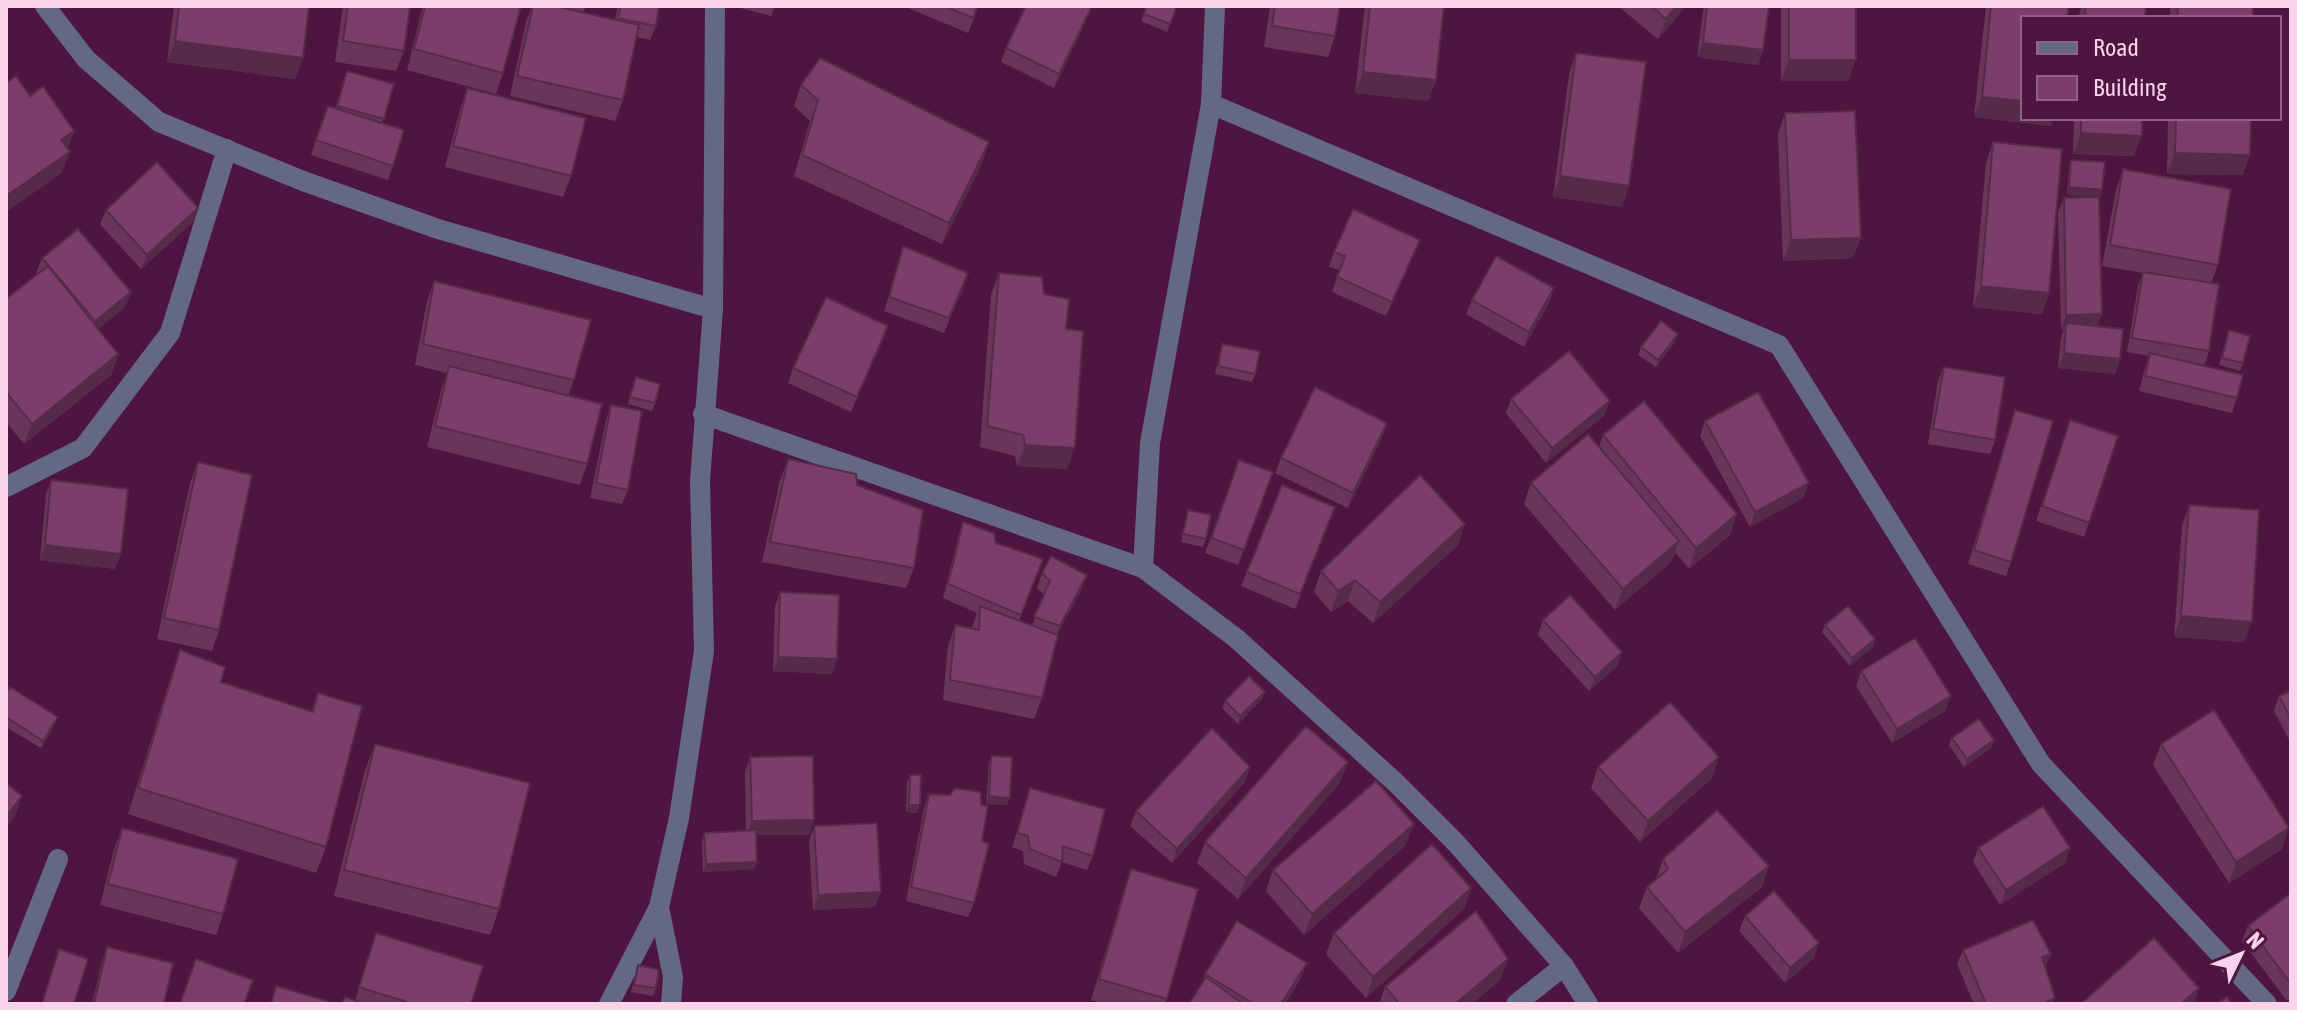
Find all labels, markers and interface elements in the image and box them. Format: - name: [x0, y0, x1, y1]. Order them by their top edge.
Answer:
- legend: [2021, 16, 2281, 120]
- text: Road: [2093, 34, 2139, 61]
- text: Building: [2093, 74, 2167, 101]
- north arrow: [2201, 914, 2281, 994]
- text: N: [2242, 927, 2270, 954]

